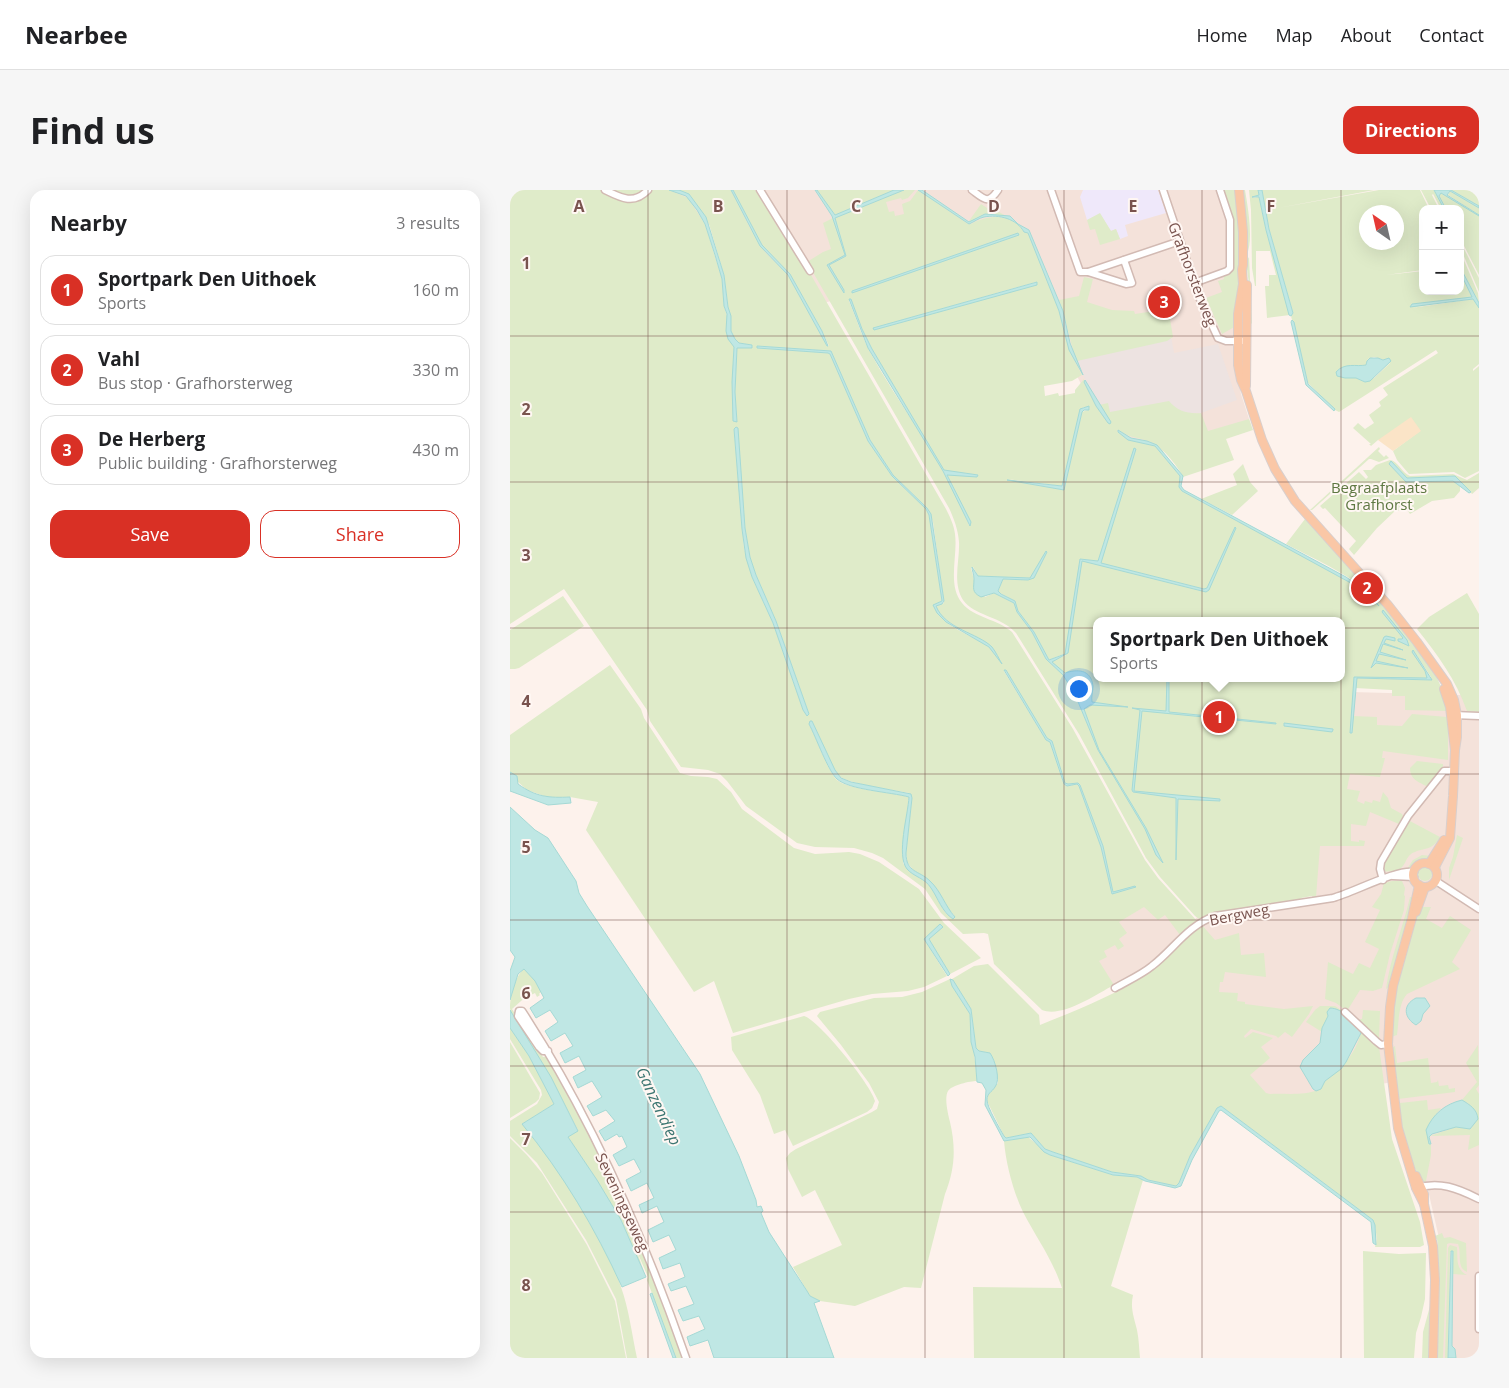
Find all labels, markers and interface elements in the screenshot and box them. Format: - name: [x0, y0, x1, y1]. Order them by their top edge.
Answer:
- text: Nearbee: [25, 18, 128, 51]
- text: Home: [1197, 23, 1247, 47]
- text: Map: [1275, 23, 1313, 47]
- text: About: [1341, 23, 1391, 47]
- text: Contact: [1419, 23, 1484, 47]
- button: Directions: [1343, 106, 1479, 154]
- text: Find us: [30, 107, 155, 154]
- text: A: [573, 195, 585, 217]
- text: B: [713, 195, 723, 217]
- text: C: [851, 195, 861, 217]
- text: D: [988, 195, 1000, 217]
- text: E: [1129, 195, 1138, 217]
- text: F: [1267, 195, 1275, 217]
- north arrow: [1359, 205, 1404, 250]
- map controls: [1419, 205, 1464, 295]
- button: +: [1419, 205, 1464, 250]
- text: Nearby: [50, 209, 127, 237]
- text: 3 results: [396, 212, 460, 234]
- street label: Grafhorsterweg: [1164, 219, 1222, 329]
- button: −: [1419, 250, 1464, 295]
- text: 1: [521, 252, 531, 274]
- text: Sportpark Den Uithoek: [98, 266, 316, 292]
- text: 1: [62, 279, 72, 301]
- text: 160 m: [413, 279, 459, 301]
- pin: 3: [1148, 283, 1180, 321]
- text: Sports: [98, 292, 146, 314]
- text: Vahl: [98, 346, 140, 372]
- text: 2: [62, 359, 72, 381]
- text: 330 m: [413, 359, 459, 381]
- text: Bus stop · Grafhorsterweg: [98, 372, 293, 394]
- text: 2: [521, 398, 531, 420]
- text: De Herberg: [98, 426, 205, 452]
- text: 3: [62, 439, 72, 461]
- text: 430 m: [413, 439, 459, 461]
- text: Public building · Grafhorsterweg: [98, 452, 337, 474]
- park label: Begraafplaats Grafhorst: [1331, 477, 1427, 514]
- button: Save: [50, 510, 250, 558]
- button: Share: [260, 510, 460, 558]
- text: 3: [521, 544, 531, 566]
- pin: 2: [1351, 569, 1383, 607]
- popup: [1093, 617, 1345, 682]
- text: Sportpark Den Uithoek: [1110, 626, 1328, 652]
- text: Sports: [1110, 652, 1158, 674]
- your location: [1066, 676, 1092, 702]
- text: 4: [521, 690, 531, 712]
- pin: 1: [1203, 698, 1235, 736]
- text: 5: [521, 836, 531, 858]
- street label: Bergweg: [1207, 898, 1271, 930]
- text: 6: [521, 982, 531, 1004]
- water label: Ganzendiep: [631, 1063, 687, 1149]
- text: 7: [521, 1128, 531, 1150]
- street label: Seveningseweg: [591, 1149, 655, 1255]
- text: 8: [521, 1274, 531, 1296]

